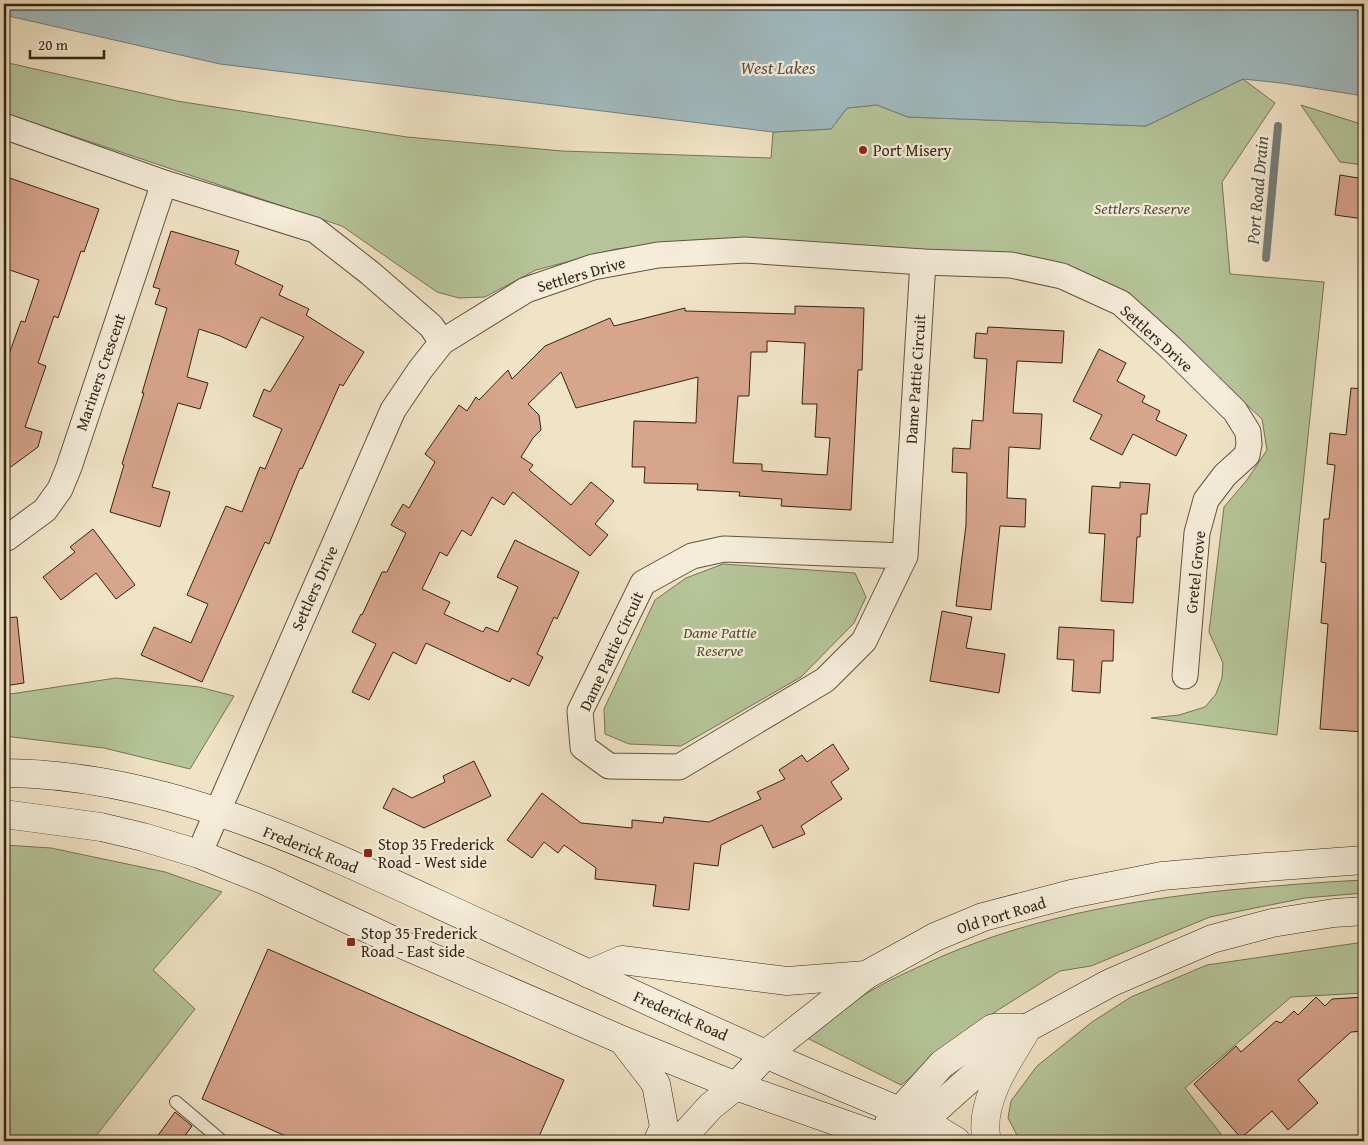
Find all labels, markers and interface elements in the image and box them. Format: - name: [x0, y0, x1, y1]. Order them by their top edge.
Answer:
- scale bar: [30, 28, 104, 60]
- text: 20 m: [38, 34, 69, 55]
- water label: West Lakes: [741, 54, 816, 81]
- water label: Port Road Drain: [1239, 135, 1275, 246]
- place label: Port Misery: [873, 138, 952, 162]
- marker: Port Misery: [857, 144, 869, 156]
- park label: Settlers Reserve: [1094, 196, 1191, 220]
- street label: Settlers Drive: [534, 250, 628, 298]
- street label: Settlers Drive: [1115, 299, 1199, 377]
- street label: Mariners Crescent: [69, 310, 131, 434]
- street label: Dame Pattie Circuit: [899, 313, 932, 445]
- street label: Gretel Grove: [1179, 529, 1211, 615]
- street label: Settlers Drive: [285, 542, 343, 634]
- street label: Dame Pattie Circuit: [573, 587, 649, 715]
- park label: Dame Pattie Reserve: [682, 620, 757, 662]
- street label: Frederick Road: [260, 819, 363, 879]
- place label: Stop 35 Frederick Road - West side: [378, 832, 495, 874]
- marker: Stop 35 Frederick Road - West side: [362, 847, 374, 859]
- street label: Old Port Road: [953, 890, 1049, 940]
- place label: Stop 35 Frederick Road - East side: [361, 921, 478, 963]
- marker: Stop 35 Frederick Road - East side: [345, 936, 357, 948]
- street label: Frederick Road: [630, 984, 732, 1047]

